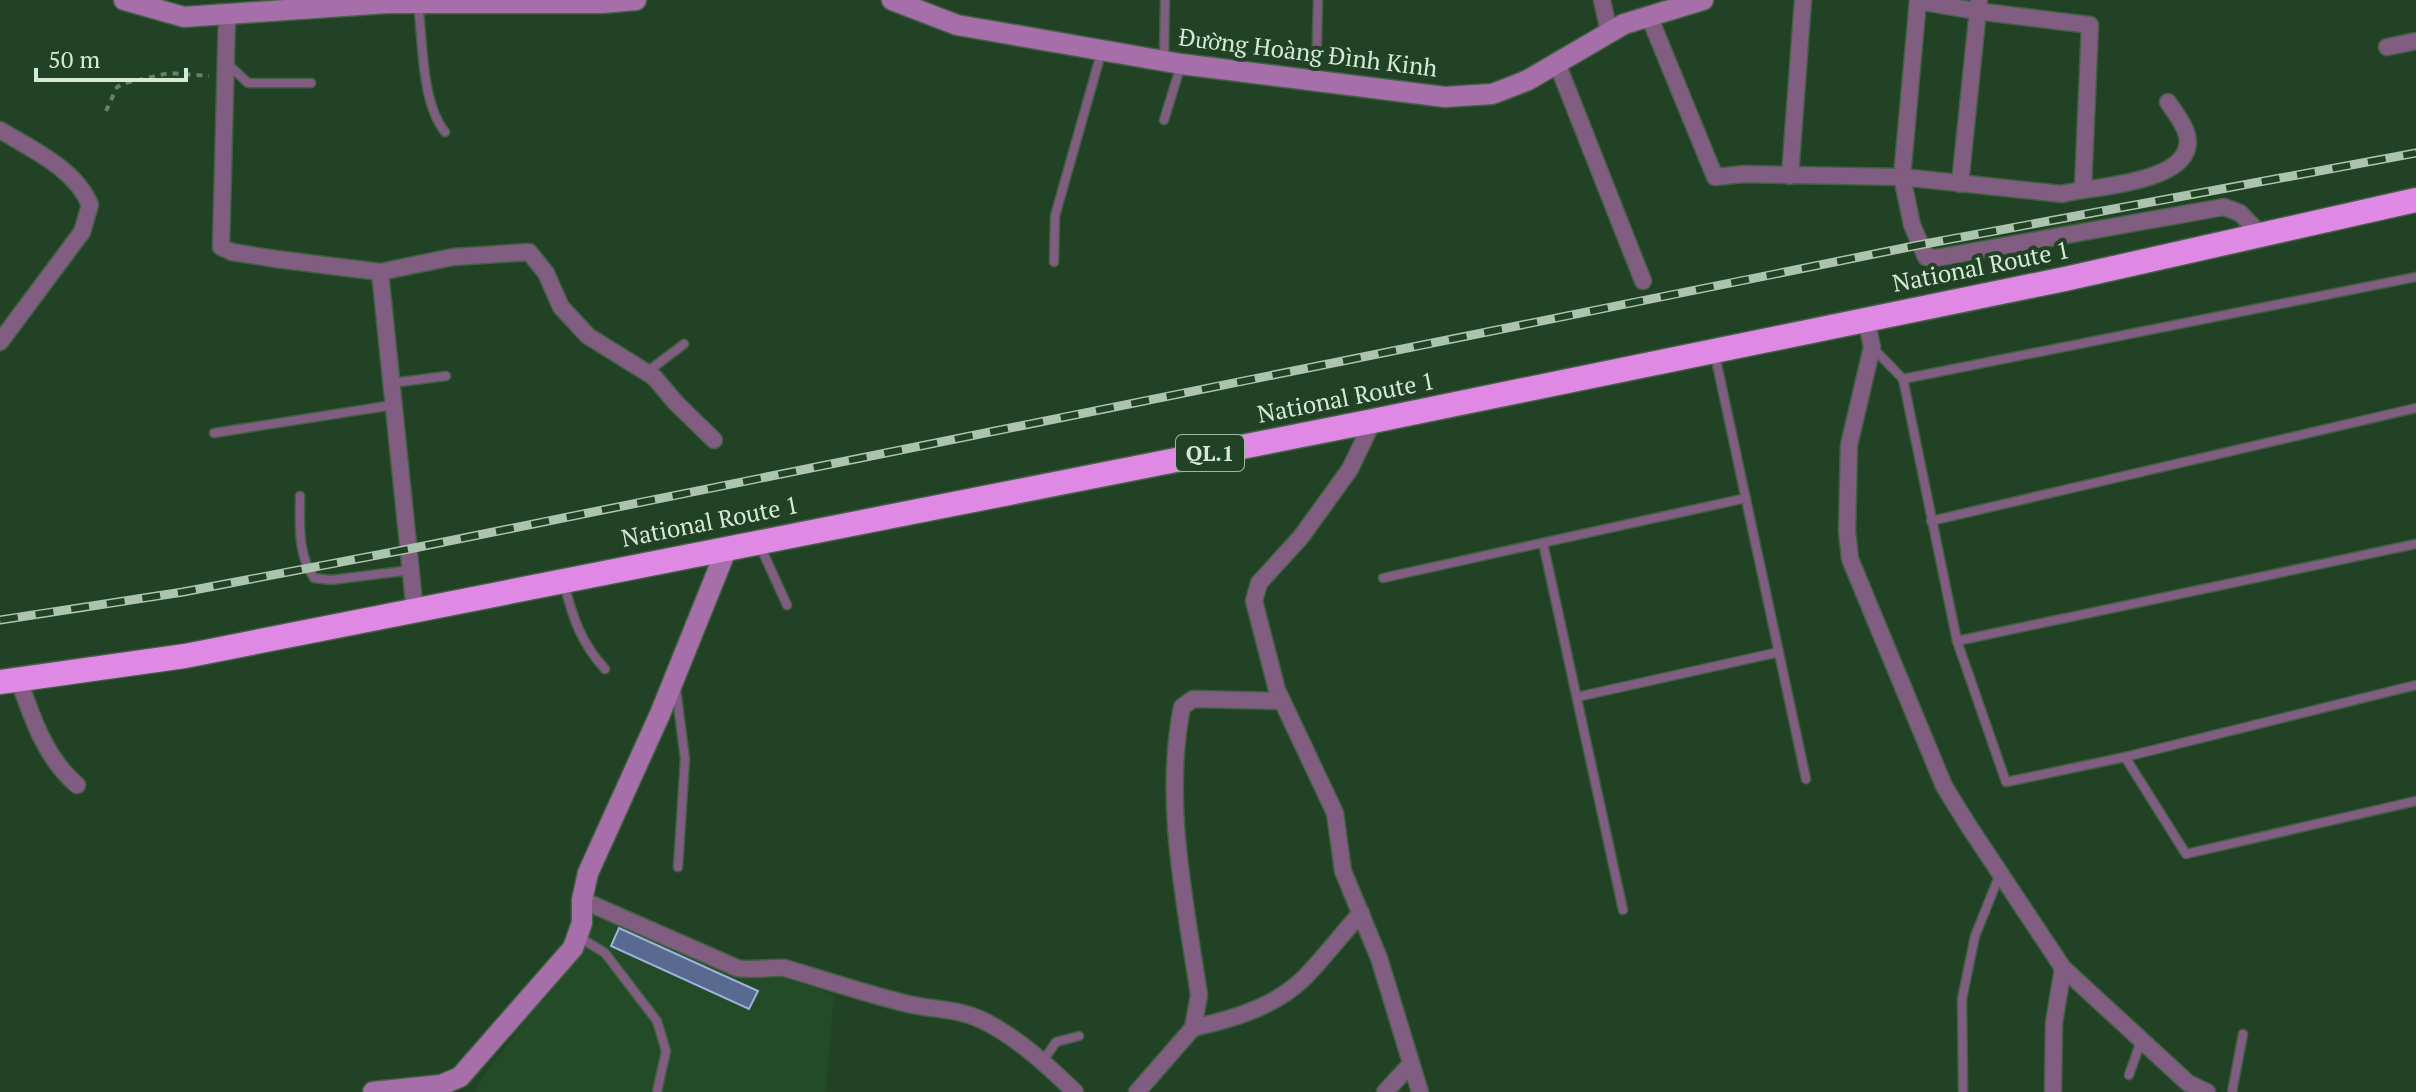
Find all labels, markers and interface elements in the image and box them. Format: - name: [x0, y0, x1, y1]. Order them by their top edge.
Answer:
- street label: Đường Hoàng Đình Kinh: [1177, 20, 1439, 84]
- scale bar: [36, 32, 186, 82]
- text: 50 m: [48, 43, 100, 75]
- street label: National Route 1: [1889, 233, 2072, 299]
- street label: National Route 1: [1254, 364, 1437, 430]
- road number: QL.1: [1176, 435, 1244, 471]
- street label: National Route 1: [618, 488, 801, 554]

